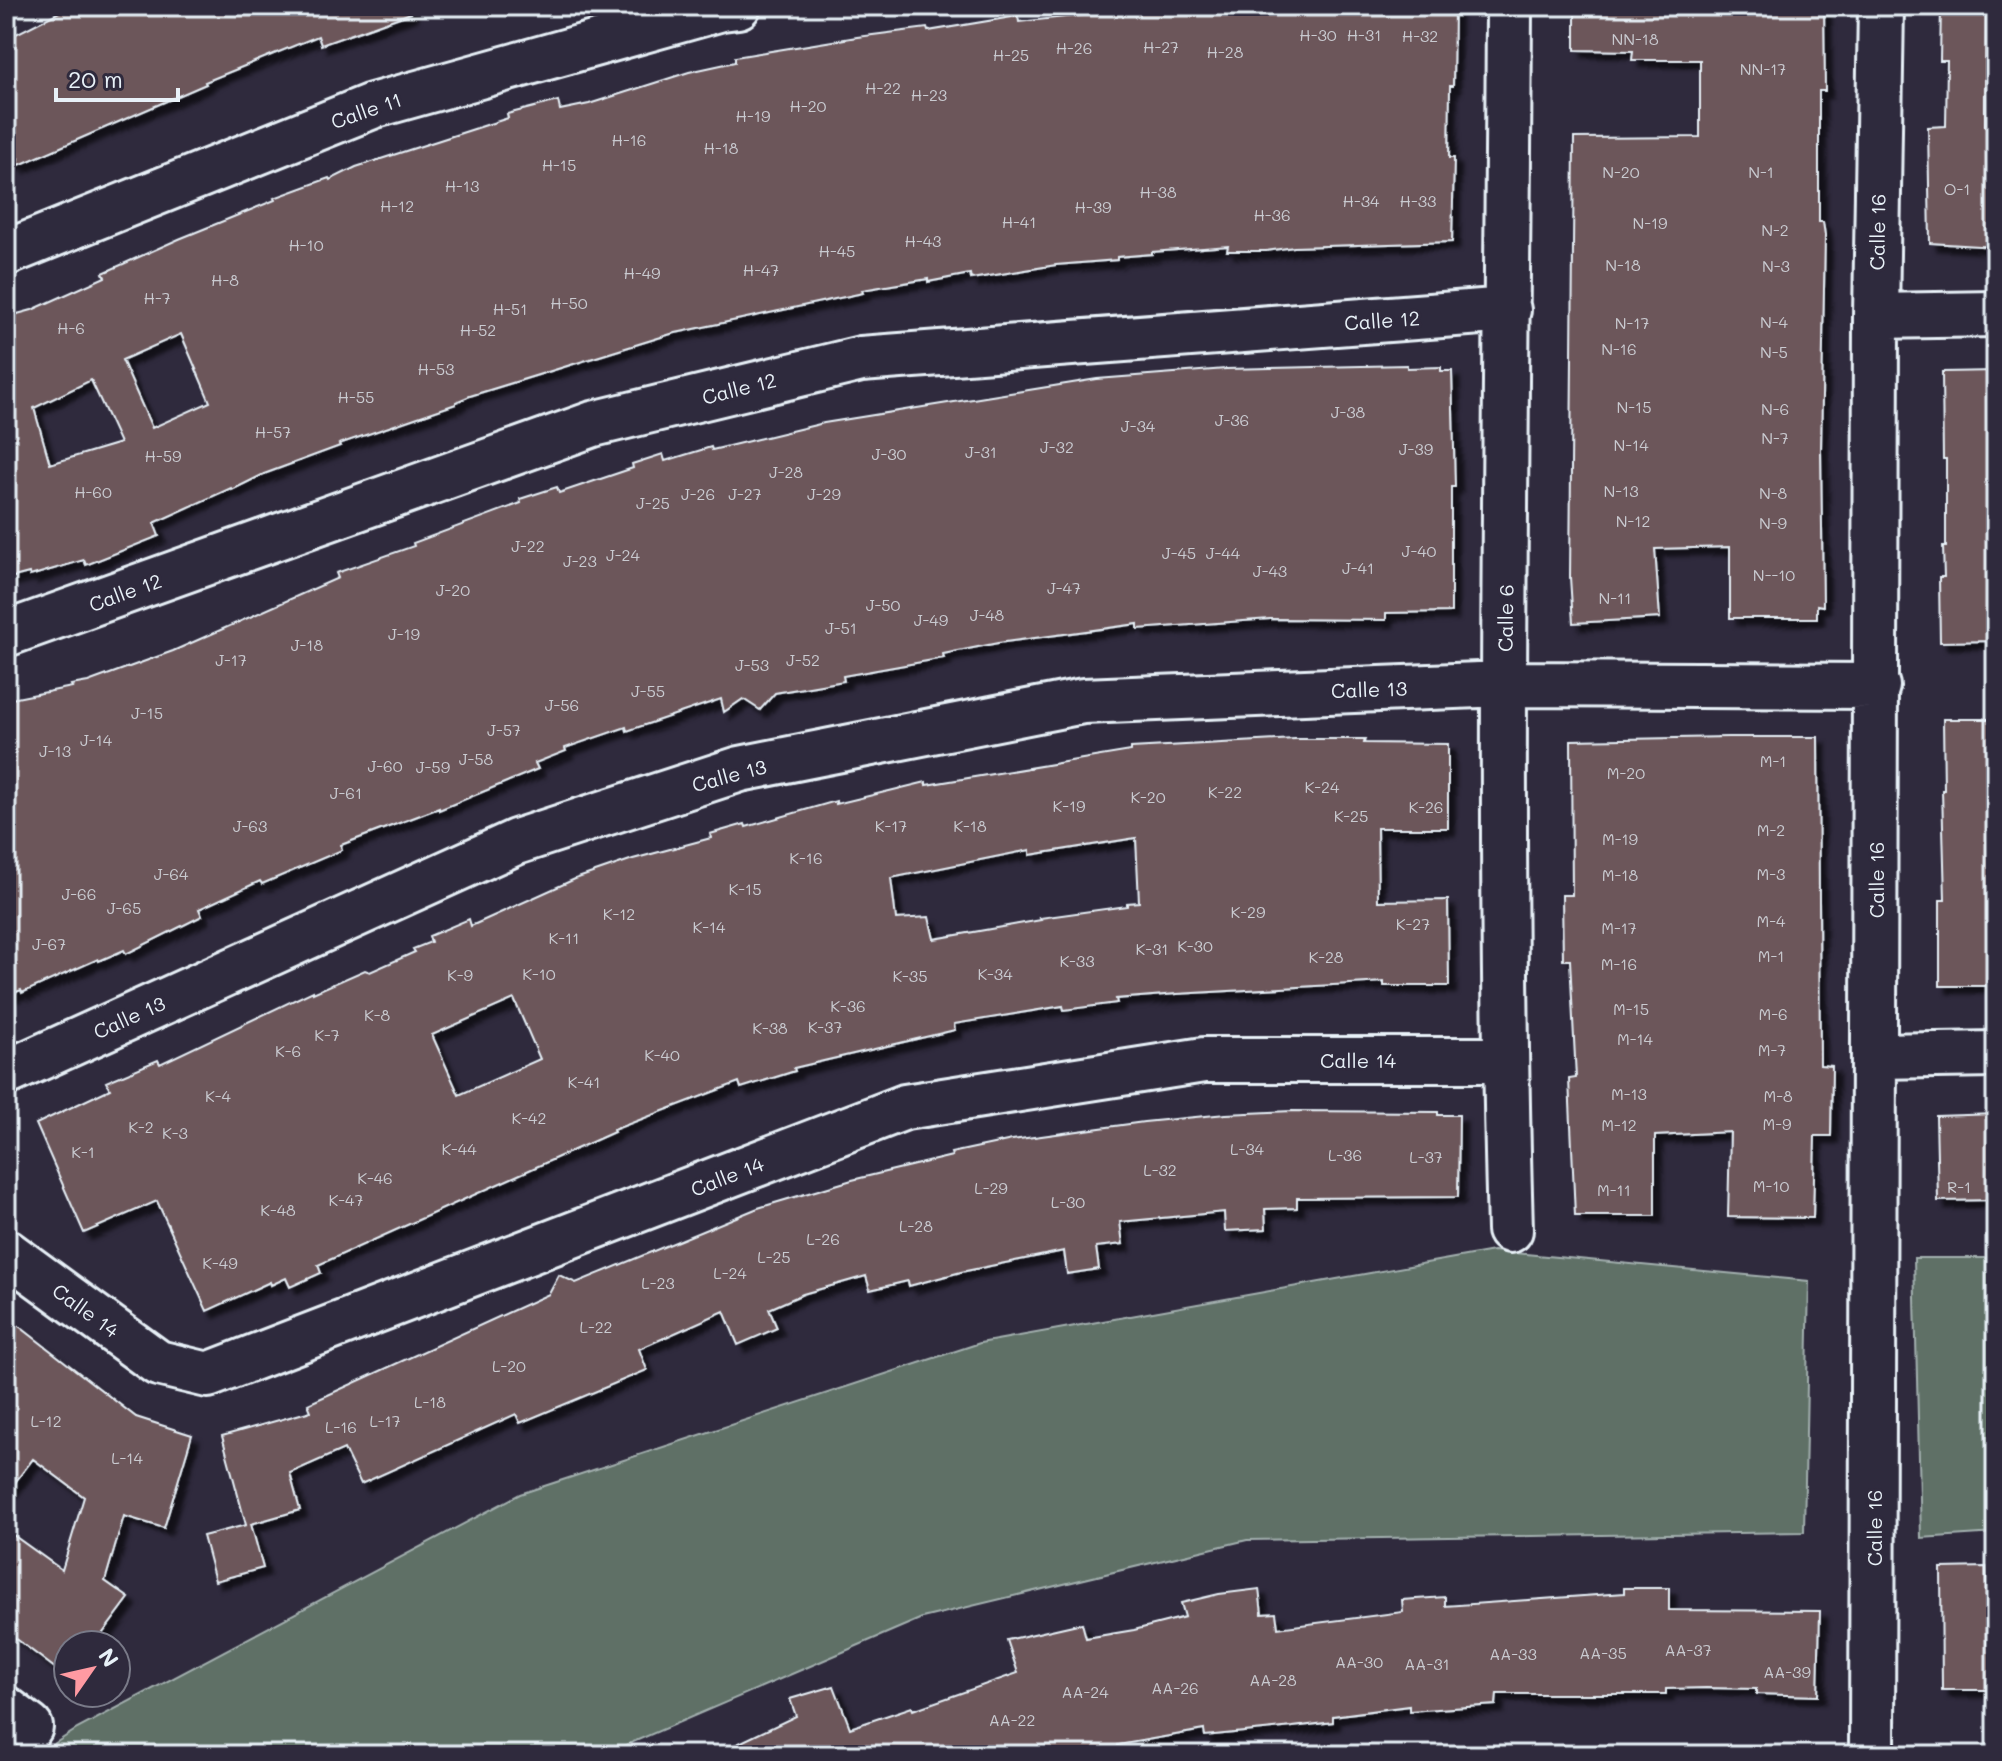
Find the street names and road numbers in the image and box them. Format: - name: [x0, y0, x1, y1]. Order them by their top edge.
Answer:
- street label: Calle 11: [327, 86, 405, 134]
- street label: Calle 16: [1863, 193, 1891, 271]
- street label: Calle 12: [1343, 304, 1421, 336]
- street label: Calle 12: [699, 366, 779, 410]
- street label: Calle 12: [85, 567, 165, 617]
- street label: Calle 6: [1491, 584, 1519, 652]
- street label: Calle 13: [1330, 675, 1408, 703]
- street label: Calle 13: [689, 753, 769, 797]
- street label: Calle 16: [1863, 842, 1889, 918]
- street label: Calle 13: [89, 990, 169, 1044]
- street label: Calle 14: [1320, 1047, 1396, 1073]
- street label: Calle 14: [687, 1150, 767, 1202]
- street label: Calle 14: [48, 1277, 125, 1343]
- street label: Calle 16: [1861, 1490, 1887, 1566]

